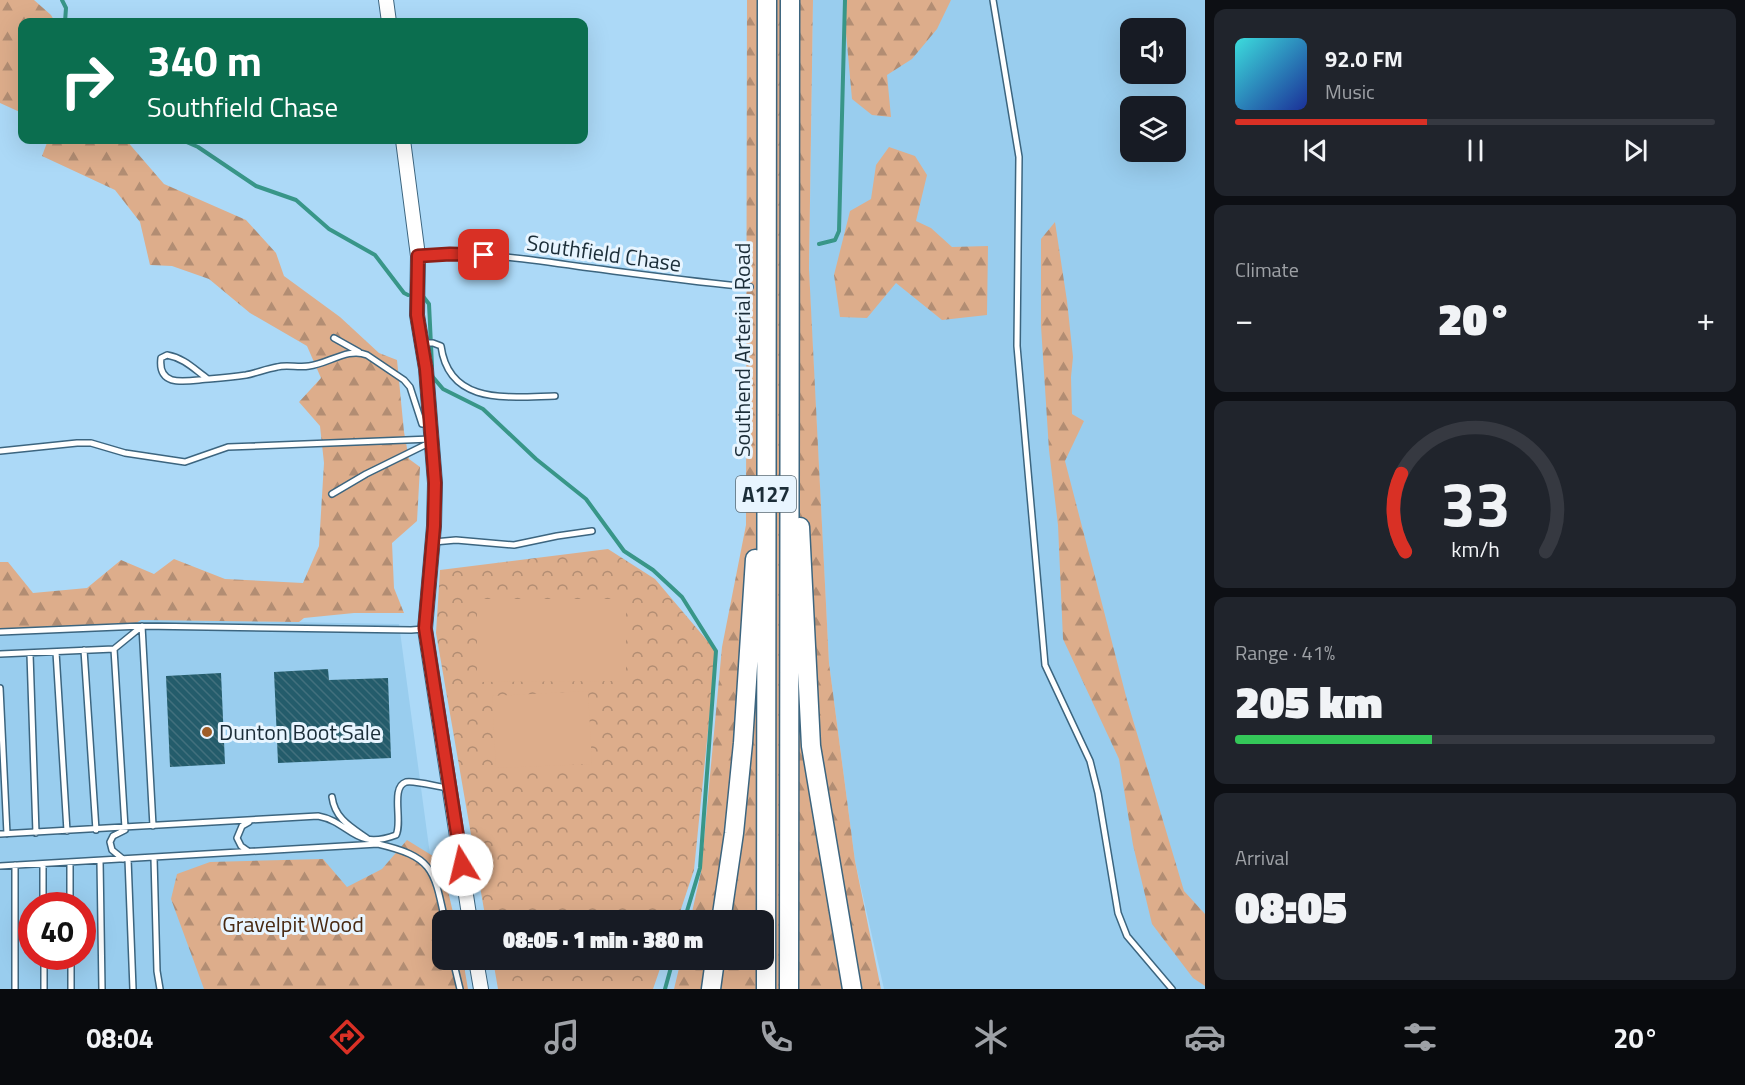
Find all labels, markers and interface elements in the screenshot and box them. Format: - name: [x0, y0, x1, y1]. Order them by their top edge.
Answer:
- map controls: [1120, 18, 1186, 162]
- button: sound: [1120, 18, 1186, 84]
- text: 340 m: [147, 28, 262, 92]
- icon: right: [48, 42, 126, 120]
- text: 92.0 FM: [1325, 42, 1403, 76]
- text: Music: [1325, 76, 1375, 107]
- text: Southfield Chase: [147, 86, 338, 127]
- button: layers: [1120, 96, 1186, 162]
- icon: previous: [1299, 134, 1332, 167]
- icon: pause: [1459, 134, 1492, 167]
- icon: next: [1619, 134, 1652, 167]
- street label: Southfield Chase: [525, 225, 683, 281]
- pin: [458, 229, 509, 280]
- icon: arrive: [467, 238, 500, 271]
- street label: Southend Arterial Road: [725, 243, 759, 457]
- text: Climate: [1235, 254, 1299, 285]
- text: 20°: [1438, 284, 1512, 352]
- text: −: [1235, 294, 1253, 344]
- text: +: [1697, 294, 1715, 344]
- text: 33: [1440, 455, 1510, 550]
- road number: A127: [736, 476, 796, 512]
- text: km/h: [1451, 533, 1499, 565]
- text: Range · 41%: [1235, 637, 1335, 668]
- text: 205 km: [1235, 667, 1383, 735]
- place label: Dunton Boot Sale: [219, 715, 381, 749]
- marker: Dunton Boot Sale: [200, 725, 214, 739]
- position arrow: [430, 833, 494, 897]
- text: Arrival: [1235, 842, 1289, 873]
- text: 08:05: [1235, 872, 1347, 940]
- speed limit sign: 40: [18, 892, 96, 970]
- park label: Gravelpit Wood: [222, 907, 364, 941]
- text: 08:05 · 1 min · 380 m: [503, 923, 703, 957]
- icon: directions: [326, 1016, 368, 1058]
- icon: music: [541, 1016, 583, 1058]
- icon: phone: [755, 1016, 797, 1058]
- icon: climate: [970, 1016, 1012, 1058]
- icon: car: [1184, 1016, 1226, 1058]
- icon: filters: [1399, 1016, 1441, 1058]
- text: 08:04: [86, 1017, 154, 1058]
- text: 20°: [1613, 1017, 1659, 1058]

